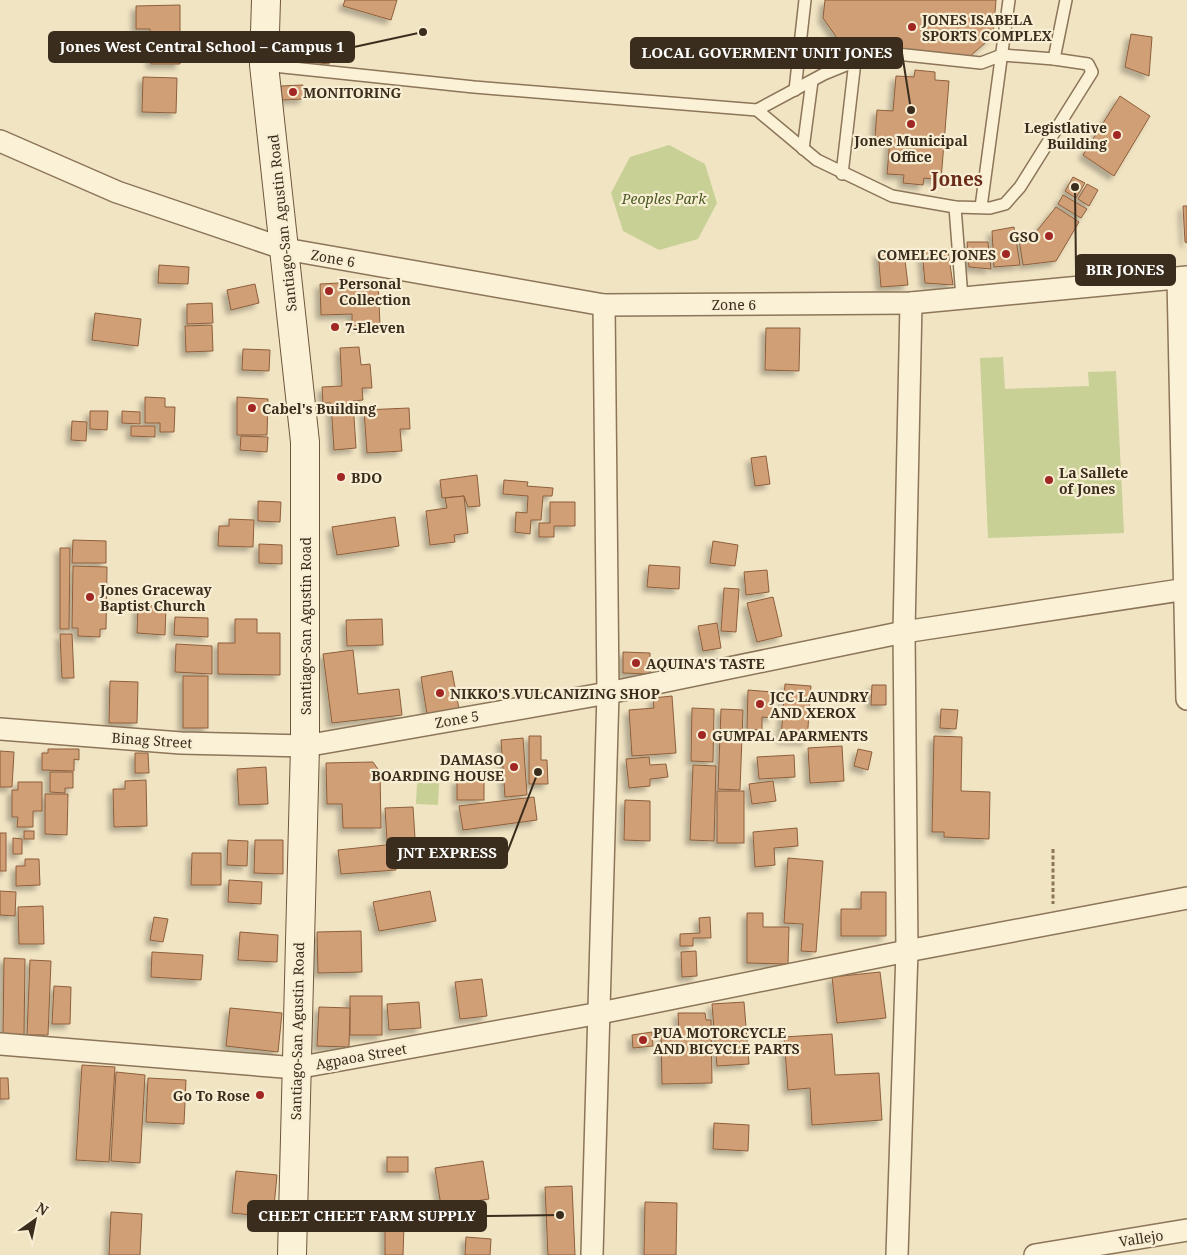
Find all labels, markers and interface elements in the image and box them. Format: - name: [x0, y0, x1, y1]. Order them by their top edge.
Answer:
- place label: JONES ISABELA SPORTS COMPLEX: [921, 10, 1053, 45]
- marker: JONES ISABELA SPORTS COMPLEX: [906, 21, 918, 33]
- callout: Jones West Central School – Campus 1: [49, 32, 354, 62]
- text: Jones West Central School – Campus 1: [59, 36, 344, 56]
- callout: LOCAL GOVERMENT UNIT JONES: [631, 38, 902, 68]
- text: LOCAL GOVERMENT UNIT JONES: [641, 42, 893, 62]
- place label: MONITORING: [303, 83, 401, 102]
- marker: MONITORING: [287, 86, 299, 98]
- marker: Jones Municipal Office: [905, 118, 917, 130]
- place label: Legistlative Building: [1024, 118, 1107, 153]
- marker: Legistlative Building: [1111, 129, 1123, 141]
- place label: Jones Municipal Office: [853, 131, 968, 166]
- street label: Santiago-San Agustin Road: [263, 133, 301, 313]
- district label: Jones: [930, 166, 983, 192]
- park label: Peoples Park: [621, 189, 707, 208]
- place label: GSO: [1009, 227, 1039, 246]
- marker: GSO: [1043, 230, 1055, 242]
- street label: Zone 6: [310, 245, 357, 271]
- place label: COMELEC JONES: [877, 245, 996, 264]
- marker: COMELEC JONES: [1000, 248, 1012, 260]
- callout: BIR JONES: [1076, 255, 1175, 285]
- text: BIR JONES: [1086, 259, 1165, 279]
- place label: Personal Collection: [339, 274, 411, 309]
- marker: Personal Collection: [323, 285, 335, 297]
- street label: Zone 6: [712, 295, 756, 314]
- place label: 7-Eleven: [345, 318, 405, 337]
- marker: 7-Eleven: [329, 321, 341, 333]
- place label: Cabel's Building: [262, 399, 376, 418]
- marker: Cabel's Building: [246, 402, 258, 414]
- place label: La Sallete of Jones: [1059, 463, 1128, 498]
- place label: BDO: [351, 468, 382, 487]
- marker: BDO: [335, 471, 347, 483]
- marker: La Sallete of Jones: [1043, 474, 1055, 486]
- street label: Santiago-San Agustin Road: [296, 537, 315, 715]
- place label: Jones Graceway Baptist Church: [99, 580, 213, 615]
- marker: Jones Graceway Baptist Church: [84, 591, 96, 603]
- place label: AQUINA'S TASTE: [646, 654, 765, 673]
- marker: AQUINA'S TASTE: [630, 657, 642, 669]
- place label: NIKKO'S VULCANIZING SHOP: [450, 684, 660, 703]
- marker: NIKKO'S VULCANIZING SHOP: [434, 687, 446, 699]
- place label: JCC LAUNDRY AND XEROX: [769, 687, 869, 722]
- marker: JCC LAUNDRY AND XEROX: [754, 698, 766, 710]
- street label: Zone 5: [434, 706, 480, 732]
- place label: GUMPAL APARMENTS: [712, 726, 868, 745]
- street label: Binag Street: [111, 728, 193, 752]
- marker: GUMPAL APARMENTS: [696, 729, 708, 741]
- place label: DAMASO BOARDING HOUSE: [371, 750, 504, 785]
- marker: DAMASO BOARDING HOUSE: [508, 761, 520, 773]
- callout: JNT EXPRESS: [387, 838, 507, 868]
- text: JNT EXPRESS: [396, 842, 497, 862]
- street label: Santiago-San Agustin Road: [286, 941, 308, 1120]
- place label: PUA MOTORCYCLE AND BICYCLE PARTS: [653, 1023, 800, 1058]
- marker: PUA MOTORCYCLE AND BICYCLE PARTS: [637, 1034, 649, 1046]
- street label: Agpaoa Street: [314, 1039, 408, 1073]
- place label: Go To Rose: [173, 1086, 250, 1105]
- marker: Go To Rose: [254, 1089, 266, 1101]
- north arrow: [10, 1195, 60, 1245]
- text: N: [33, 1198, 52, 1220]
- callout: CHEET CHEET FARM SUPPLY: [248, 1201, 486, 1231]
- text: CHEET CHEET FARM SUPPLY: [258, 1205, 477, 1225]
- street label: Vallejo: [1117, 1225, 1165, 1251]

